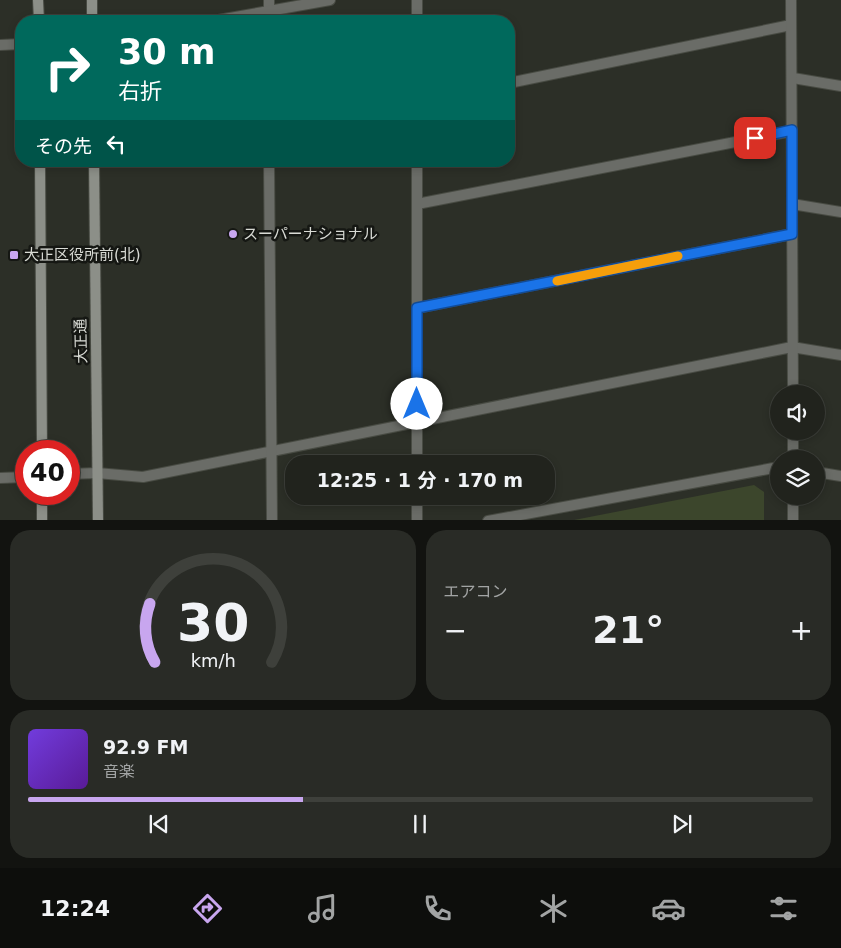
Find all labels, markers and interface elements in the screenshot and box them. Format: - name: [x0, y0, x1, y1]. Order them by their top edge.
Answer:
- text: 30 m: [118, 32, 215, 72]
- icon: right: [35, 35, 100, 100]
- text: 右折: [118, 79, 162, 104]
- pin: [734, 117, 776, 159]
- icon: arrive: [741, 124, 769, 152]
- icon: left: [102, 130, 130, 158]
- text: その先: [35, 135, 92, 157]
- place label: スーパーナショナル: [243, 225, 378, 243]
- marker: スーパーナショナル: [227, 228, 239, 240]
- place label: 大正区役所前(北): [24, 246, 141, 264]
- marker: 大正区役所前(北): [8, 249, 20, 261]
- street label: 大正通: [72, 318, 90, 364]
- position arrow: [390, 377, 442, 429]
- map controls: [770, 385, 825, 505]
- button: sound: [770, 385, 825, 440]
- speed limit sign: 40: [15, 440, 80, 505]
- button: layers: [770, 450, 825, 505]
- text: 12:25 · 1 分 · 170 m: [317, 469, 523, 491]
- text: エアコン: [444, 582, 508, 601]
- text: 30: [177, 593, 249, 653]
- text: 21°: [592, 608, 664, 652]
- text: −: [444, 614, 467, 647]
- text: +: [790, 614, 813, 647]
- text: km/h: [190, 650, 235, 671]
- text: 92.9 FM: [103, 736, 188, 758]
- text: 音楽: [103, 762, 135, 781]
- icon: previous: [145, 810, 173, 838]
- icon: pause: [406, 810, 434, 838]
- icon: next: [668, 810, 696, 838]
- icon: directions: [190, 891, 225, 926]
- icon: music: [305, 891, 340, 926]
- icon: phone: [420, 891, 455, 926]
- icon: climate: [536, 891, 571, 926]
- icon: car: [651, 891, 686, 926]
- icon: filters: [766, 891, 801, 926]
- text: 12:24: [40, 896, 110, 921]

